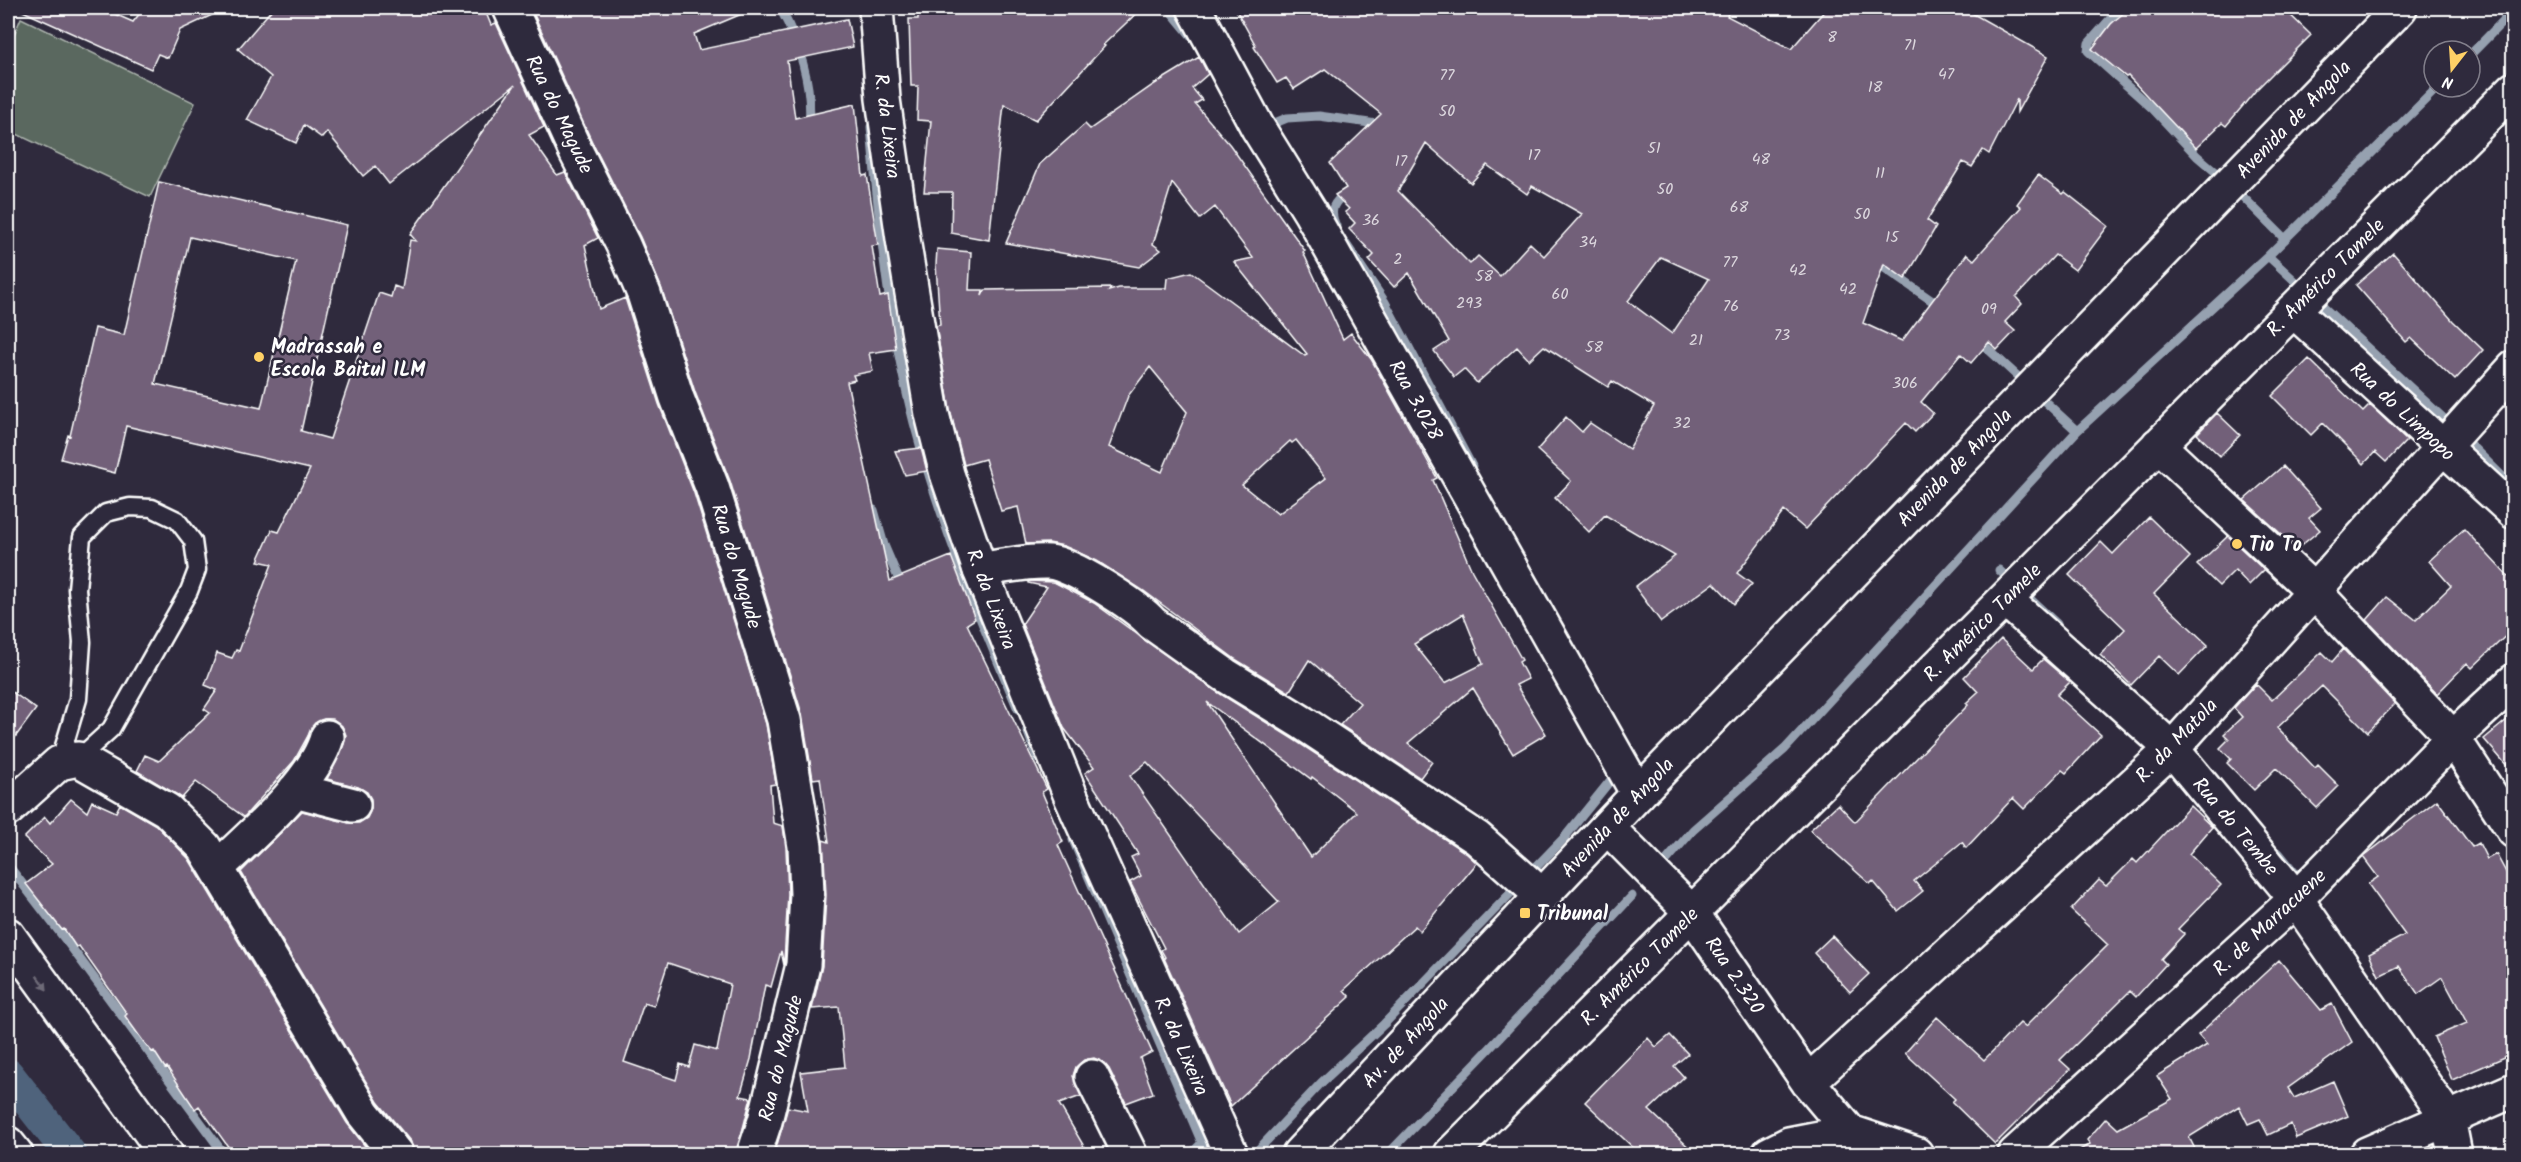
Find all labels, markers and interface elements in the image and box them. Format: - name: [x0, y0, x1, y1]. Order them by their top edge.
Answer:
- house number: 8: [1827, 25, 1837, 50]
- house number: 71: [1904, 33, 1916, 58]
- north arrow: [2422, 39, 2482, 99]
- street label: Rua do Magude: [516, 50, 601, 180]
- street label: Avenida de Angola: [2229, 54, 2360, 187]
- house number: 47: [1938, 62, 1955, 87]
- house number: 77: [1440, 63, 1455, 88]
- text: N: [2440, 68, 2457, 95]
- street label: R. da Lixeira: [864, 72, 908, 181]
- house number: 18: [1868, 75, 1883, 100]
- house number: 50: [1439, 99, 1455, 124]
- house number: 51: [1647, 136, 1661, 161]
- house number: 17: [1528, 143, 1541, 168]
- house number: 48: [1752, 147, 1771, 172]
- house number: 17: [1395, 149, 1408, 174]
- house number: 11: [1875, 161, 1885, 186]
- house number: 50: [1657, 177, 1673, 202]
- house number: 68: [1730, 195, 1749, 220]
- house number: 50: [1854, 202, 1870, 227]
- house number: 36: [1362, 208, 1380, 233]
- street label: R. Américo Tamele: [2259, 211, 2393, 345]
- house number: 15: [1885, 225, 1900, 250]
- house number: 34: [1579, 230, 1597, 255]
- house number: 2: [1393, 247, 1403, 272]
- house number: 77: [1723, 250, 1738, 275]
- house number: 42: [1789, 258, 1807, 283]
- house number: 58: [1475, 264, 1493, 289]
- house number: 42: [1839, 277, 1857, 302]
- house number: 60: [1552, 282, 1568, 307]
- house number: 293: [1456, 291, 1482, 316]
- house number: 76: [1723, 294, 1739, 319]
- house number: 09: [1981, 297, 1997, 322]
- house number: 73: [1774, 323, 1790, 348]
- house number: 21: [1689, 328, 1703, 353]
- place label: Madrassah e Escola Baitul ILM: [271, 332, 426, 387]
- house number: 58: [1585, 335, 1603, 360]
- marker: Madrassah e Escola Baitul ILM: [252, 350, 266, 364]
- street label: Rua 3.028: [1379, 354, 1450, 448]
- street label: Rua do Limpopo: [2342, 355, 2462, 470]
- house number: 306: [1892, 371, 1918, 396]
- street label: Avenida de Angola: [1890, 402, 2021, 535]
- house number: 32: [1673, 411, 1691, 436]
- street label: Rua do Magude: [701, 500, 769, 633]
- place label: Tio To: [2249, 530, 2302, 562]
- marker: Tio To: [2230, 537, 2244, 551]
- street label: R. da Lixeira: [956, 545, 1024, 655]
- street label: R. Américo Tamele: [1916, 556, 2050, 690]
- street label: R. da Matola: [2128, 691, 2226, 791]
- street label: Avenida de Angola: [1554, 751, 1683, 886]
- street label: Rua do Tembe: [2183, 771, 2286, 884]
- street label: R. de Marracuene: [2206, 862, 2335, 985]
- place label: Tribunal: [1537, 899, 1609, 931]
- street label: R. Américo Tamele: [1573, 900, 1707, 1034]
- marker: Tribunal: [1518, 906, 1532, 920]
- street label: Rua 2.320: [1695, 931, 1771, 1022]
- one-way arrow: [36, 974, 48, 990]
- street label: Av. de Angola: [1355, 990, 1458, 1097]
- street label: Rua do Magude: [751, 992, 813, 1125]
- street label: R. da Lixeira: [1144, 992, 1216, 1102]

